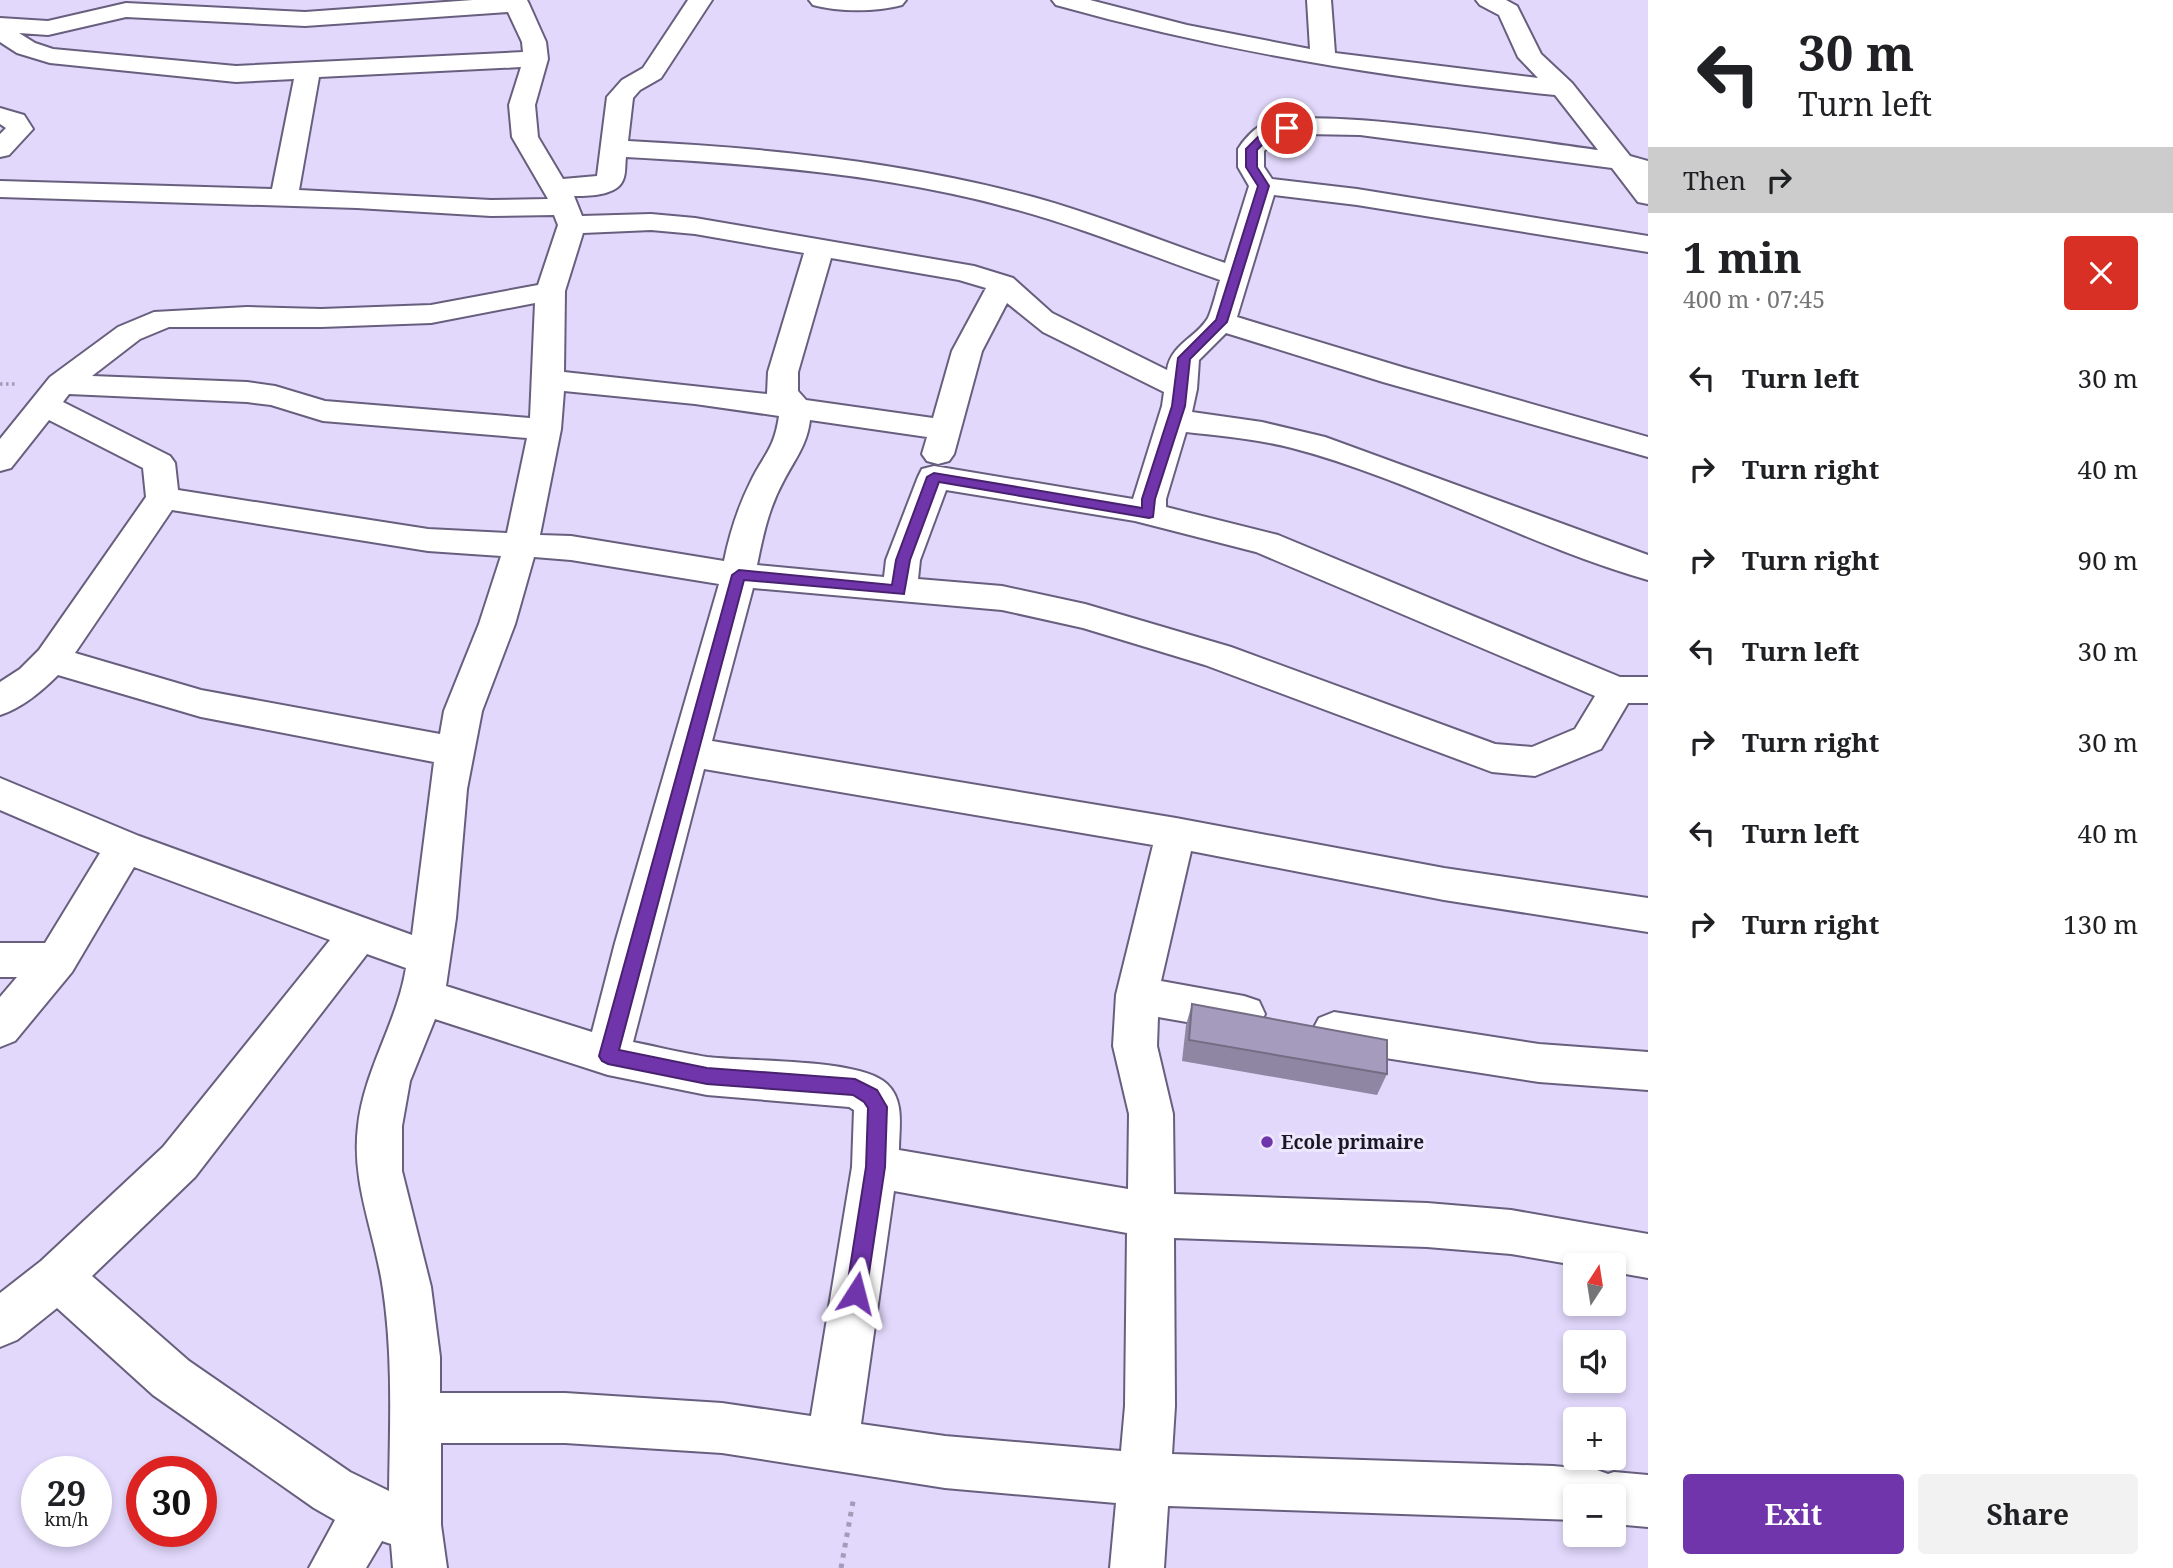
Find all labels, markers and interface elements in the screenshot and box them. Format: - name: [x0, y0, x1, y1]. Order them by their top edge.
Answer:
- text: 30 m: [1798, 19, 1914, 85]
- icon: left: [1683, 28, 1774, 119]
- text: Turn left: [1798, 82, 1932, 125]
- pin: [1257, 98, 1317, 158]
- icon: arrive: [1268, 109, 1306, 147]
- icon: right: [1760, 161, 1798, 199]
- text: Then: [1683, 162, 1746, 198]
- text: 1 min: [1683, 228, 1802, 285]
- button: close: [2064, 236, 2138, 310]
- text: 400 m · 07:45: [1683, 283, 1825, 315]
- icon: left: [1683, 359, 1721, 397]
- text: Turn left: [1742, 360, 1859, 396]
- text: 30 m: [2078, 360, 2138, 396]
- icon: right: [1683, 450, 1721, 488]
- text: Turn right: [1742, 451, 1879, 487]
- text: 40 m: [2078, 451, 2138, 487]
- icon: right: [1683, 541, 1721, 579]
- text: Turn right: [1742, 542, 1879, 578]
- text: 90 m: [2078, 542, 2138, 578]
- icon: left: [1683, 632, 1721, 670]
- text: Turn left: [1742, 633, 1859, 669]
- text: 30 m: [2078, 633, 2138, 669]
- icon: right: [1683, 723, 1721, 761]
- text: Turn right: [1742, 724, 1879, 760]
- text: 30 m: [2078, 724, 2138, 760]
- icon: left: [1683, 814, 1721, 852]
- text: Turn left: [1742, 815, 1859, 851]
- text: 40 m: [2078, 815, 2138, 851]
- icon: right: [1683, 905, 1721, 943]
- text: Turn right: [1742, 906, 1879, 942]
- text: 130 m: [2063, 906, 2138, 942]
- place label: Ecole primaire: [1281, 1129, 1424, 1155]
- marker: Ecole primaire: [1259, 1134, 1275, 1150]
- north arrow: [1563, 1253, 1626, 1316]
- map controls: [1563, 1253, 1626, 1547]
- position arrow: [819, 1256, 893, 1330]
- button: sound: [1563, 1330, 1626, 1393]
- button: +: [1563, 1407, 1626, 1470]
- speed limit sign: 30: [126, 1456, 217, 1547]
- text: 29: [47, 1469, 86, 1516]
- button: Exit: [1683, 1474, 1904, 1554]
- button: Share: [1918, 1474, 2138, 1554]
- button: −: [1563, 1484, 1626, 1547]
- text: km/h: [44, 1507, 89, 1531]

